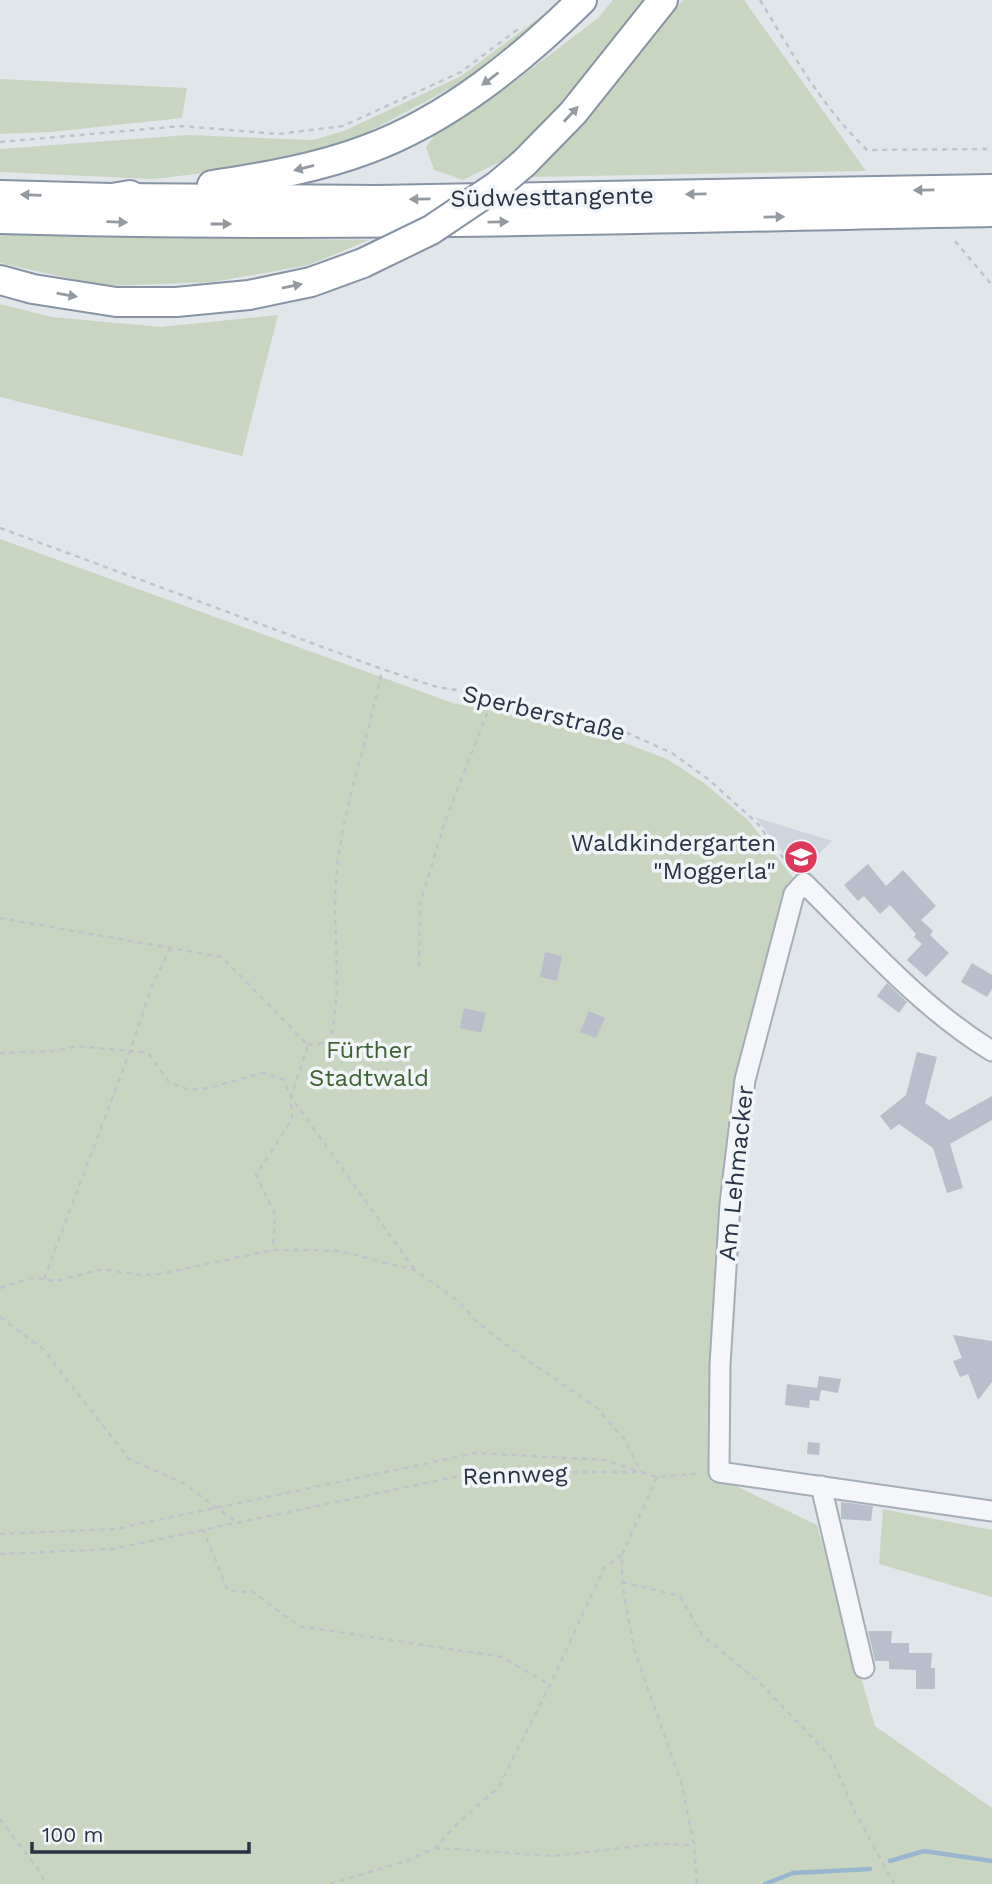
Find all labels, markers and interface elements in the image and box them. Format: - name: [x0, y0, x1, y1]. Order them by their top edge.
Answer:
- one-way arrow: [482, 71, 500, 86]
- one-way arrow: [563, 106, 579, 123]
- one-way arrow: [292, 163, 314, 174]
- street label: Südwesttangente: [450, 181, 654, 213]
- one-way arrow: [913, 184, 935, 195]
- one-way arrow: [685, 188, 707, 200]
- one-way arrow: [20, 190, 42, 201]
- one-way arrow: [409, 193, 431, 205]
- one-way arrow: [764, 211, 786, 222]
- one-way arrow: [487, 216, 509, 228]
- one-way arrow: [106, 217, 128, 228]
- one-way arrow: [211, 218, 233, 230]
- one-way arrow: [281, 281, 303, 292]
- one-way arrow: [56, 290, 78, 301]
- street label: Sperberstraße: [460, 679, 628, 747]
- place label: Waldkindergarten "Moggerla": [571, 829, 776, 885]
- school or university icon: Waldkindergarten "Moggerla": [782, 838, 820, 876]
- park label: Fürther Stadtwald: [309, 1036, 429, 1092]
- street label: Am Lehmacker: [713, 1084, 759, 1262]
- street label: Rennweg: [462, 1459, 568, 1491]
- scale bar: [32, 1811, 248, 1855]
- text: 100 m: [42, 1822, 104, 1847]

